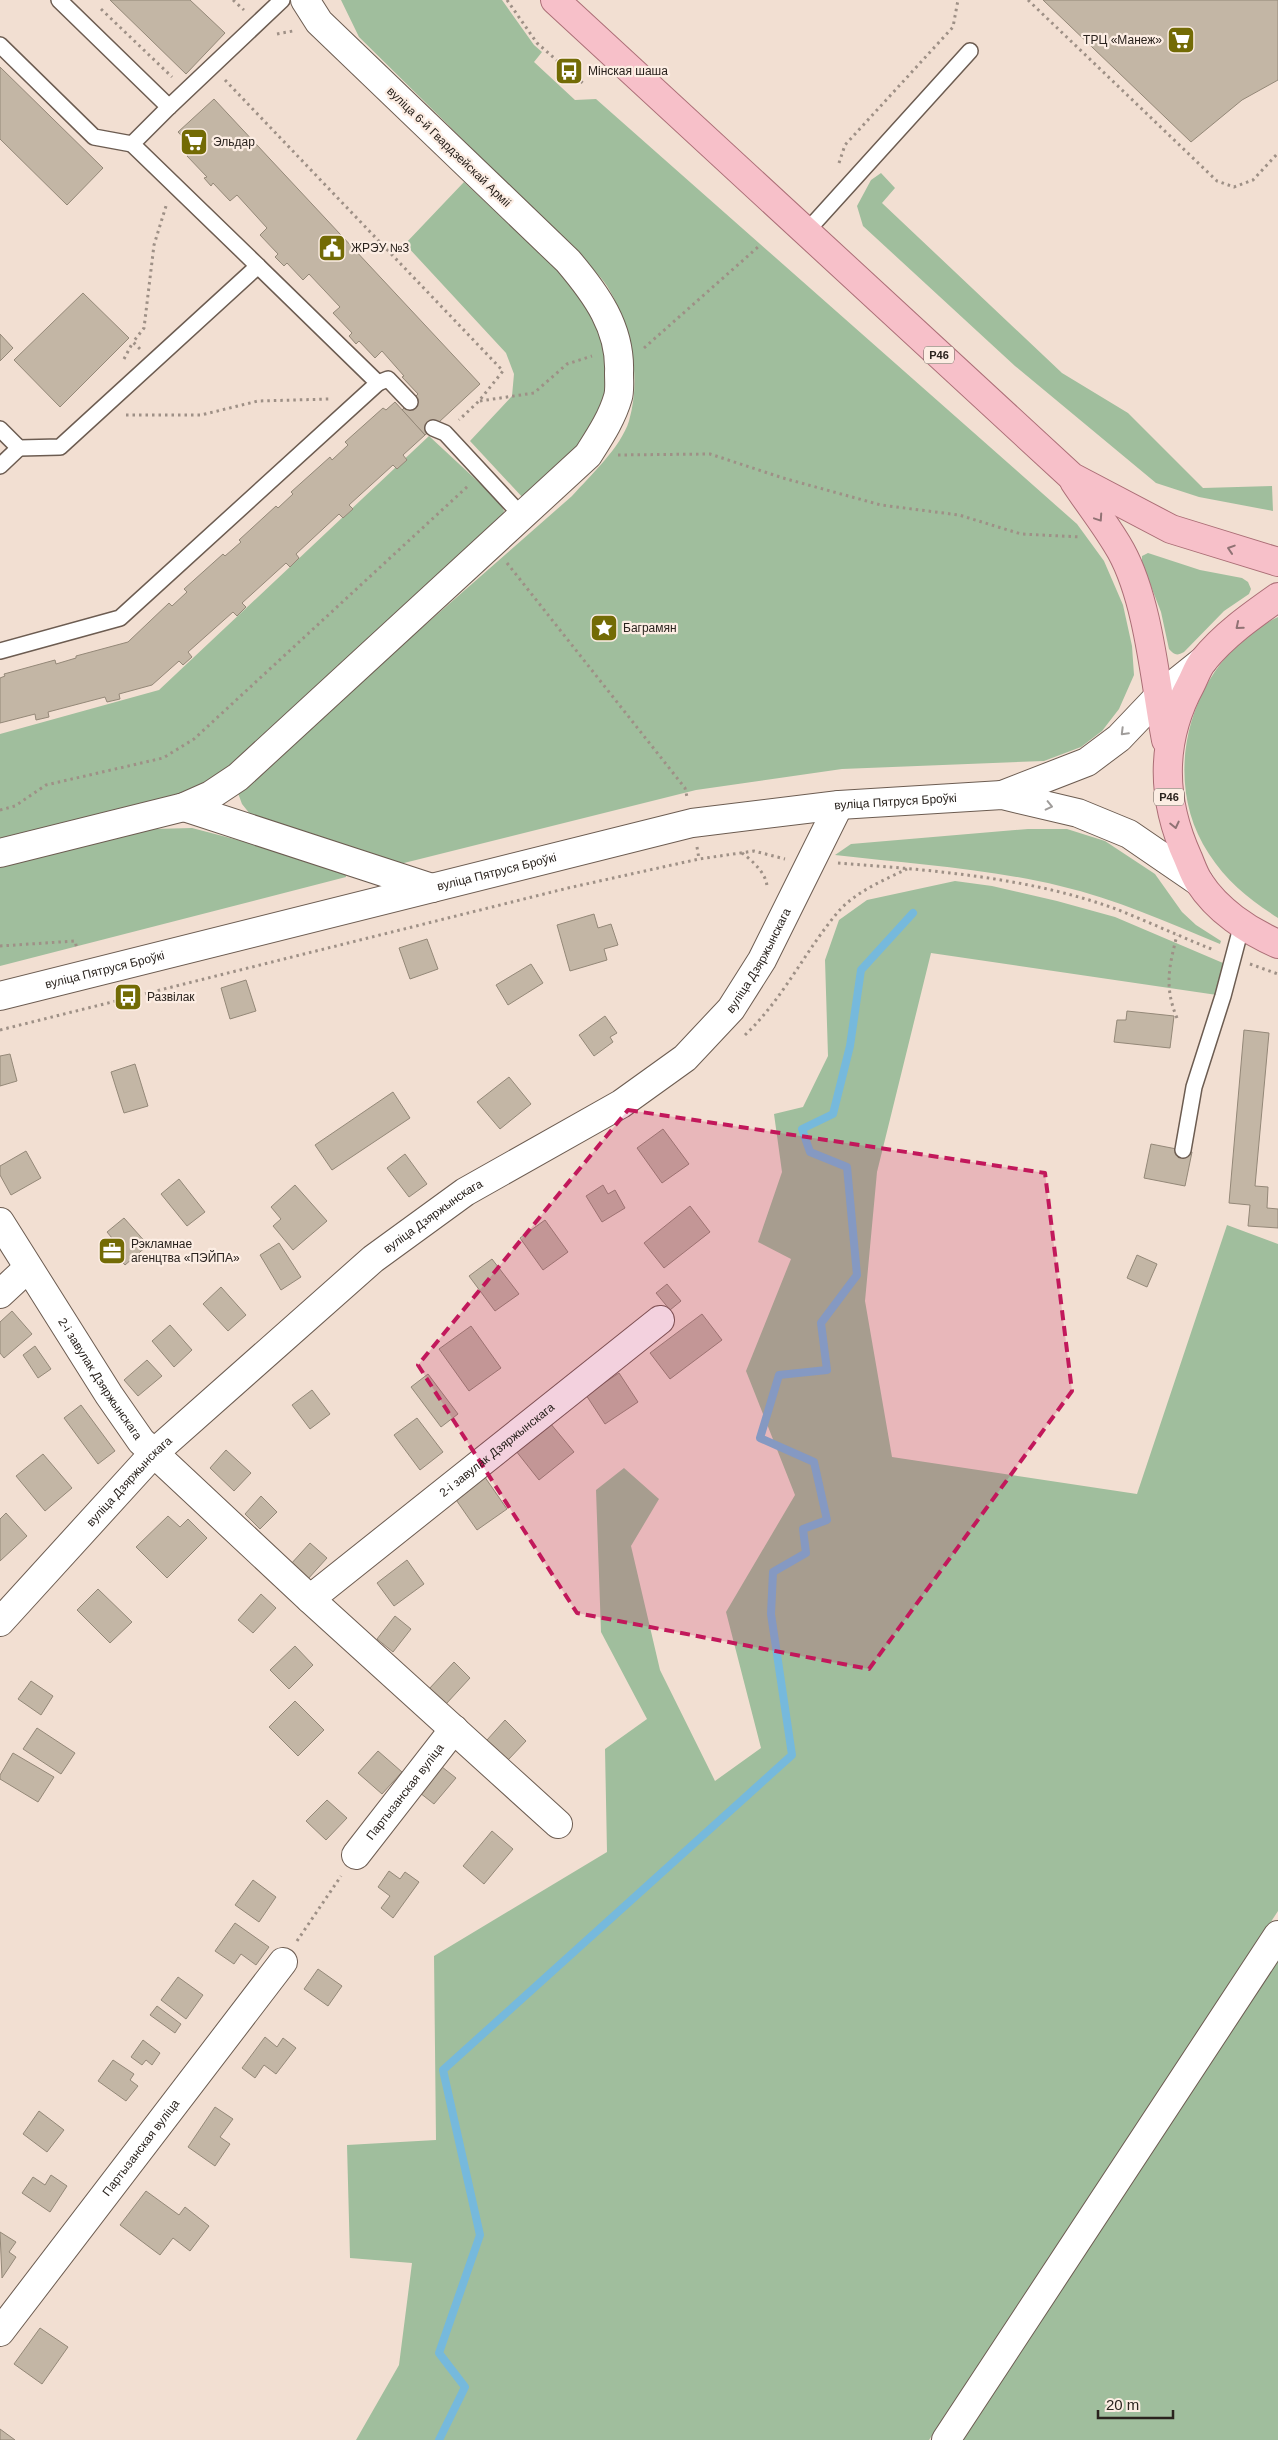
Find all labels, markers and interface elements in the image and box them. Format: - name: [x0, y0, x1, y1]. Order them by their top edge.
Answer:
- supermarket icon: ТРЦ «Манеж»: [1166, 25, 1196, 55]
- place label: ТРЦ «Манеж»: [1083, 33, 1162, 47]
- bus stop icon: Мінская шаша: [554, 56, 584, 86]
- place label: Мінская шаша: [588, 64, 668, 78]
- street label: вуліца 6-й Гвардзейскай Арміі: [384, 84, 514, 210]
- supermarket icon: Эльдар: [179, 127, 209, 157]
- place label: Эльдар: [213, 135, 255, 149]
- public building icon: ЖРЭУ №3: [317, 233, 347, 263]
- place label: ЖРЭУ №3: [351, 241, 410, 255]
- road number: Р46: [924, 346, 954, 364]
- one-way arrow: [1093, 512, 1102, 522]
- one-way arrow: [1227, 545, 1236, 555]
- place icon: Баграмян: [589, 613, 619, 643]
- one-way arrow: [1235, 620, 1244, 629]
- place label: Баграмян: [623, 621, 677, 635]
- one-way arrow: [1121, 727, 1130, 736]
- road number: Р46: [1154, 789, 1184, 806]
- street label: вуліца Пятруся Броўкі: [834, 791, 957, 813]
- one-way arrow: [1044, 800, 1053, 811]
- one-way arrow: [1169, 821, 1180, 830]
- street label: вуліца Пятруся Броўкі: [436, 850, 558, 893]
- street label: вуліца Дзяржынскага: [724, 906, 794, 1016]
- street label: вуліца Пятруся Броўкі: [44, 948, 166, 991]
- bus stop icon: Развілак: [113, 982, 143, 1012]
- place label: Развілак: [147, 990, 195, 1004]
- street label: вуліца Дзяржынскага: [381, 1176, 485, 1256]
- office icon: Рэкламнае агенцтва «ПЭЙПА»: [97, 1236, 127, 1266]
- place label: Рэкламнае агенцтва «ПЭЙПА»: [131, 1237, 240, 1265]
- street label: 2-і завулак Дзяржынскага: [55, 1315, 145, 1443]
- street label: 2-і завулак Дзяржынскага: [437, 1400, 557, 1500]
- street label: вуліца Дзяржынскага: [84, 1433, 175, 1529]
- street label: Партызанская вуліца: [363, 1741, 447, 1843]
- street label: Партызанская вуліца: [100, 2096, 183, 2199]
- scale bar: [1098, 2388, 1173, 2420]
- text: 20 m: [1106, 2396, 1139, 2413]

